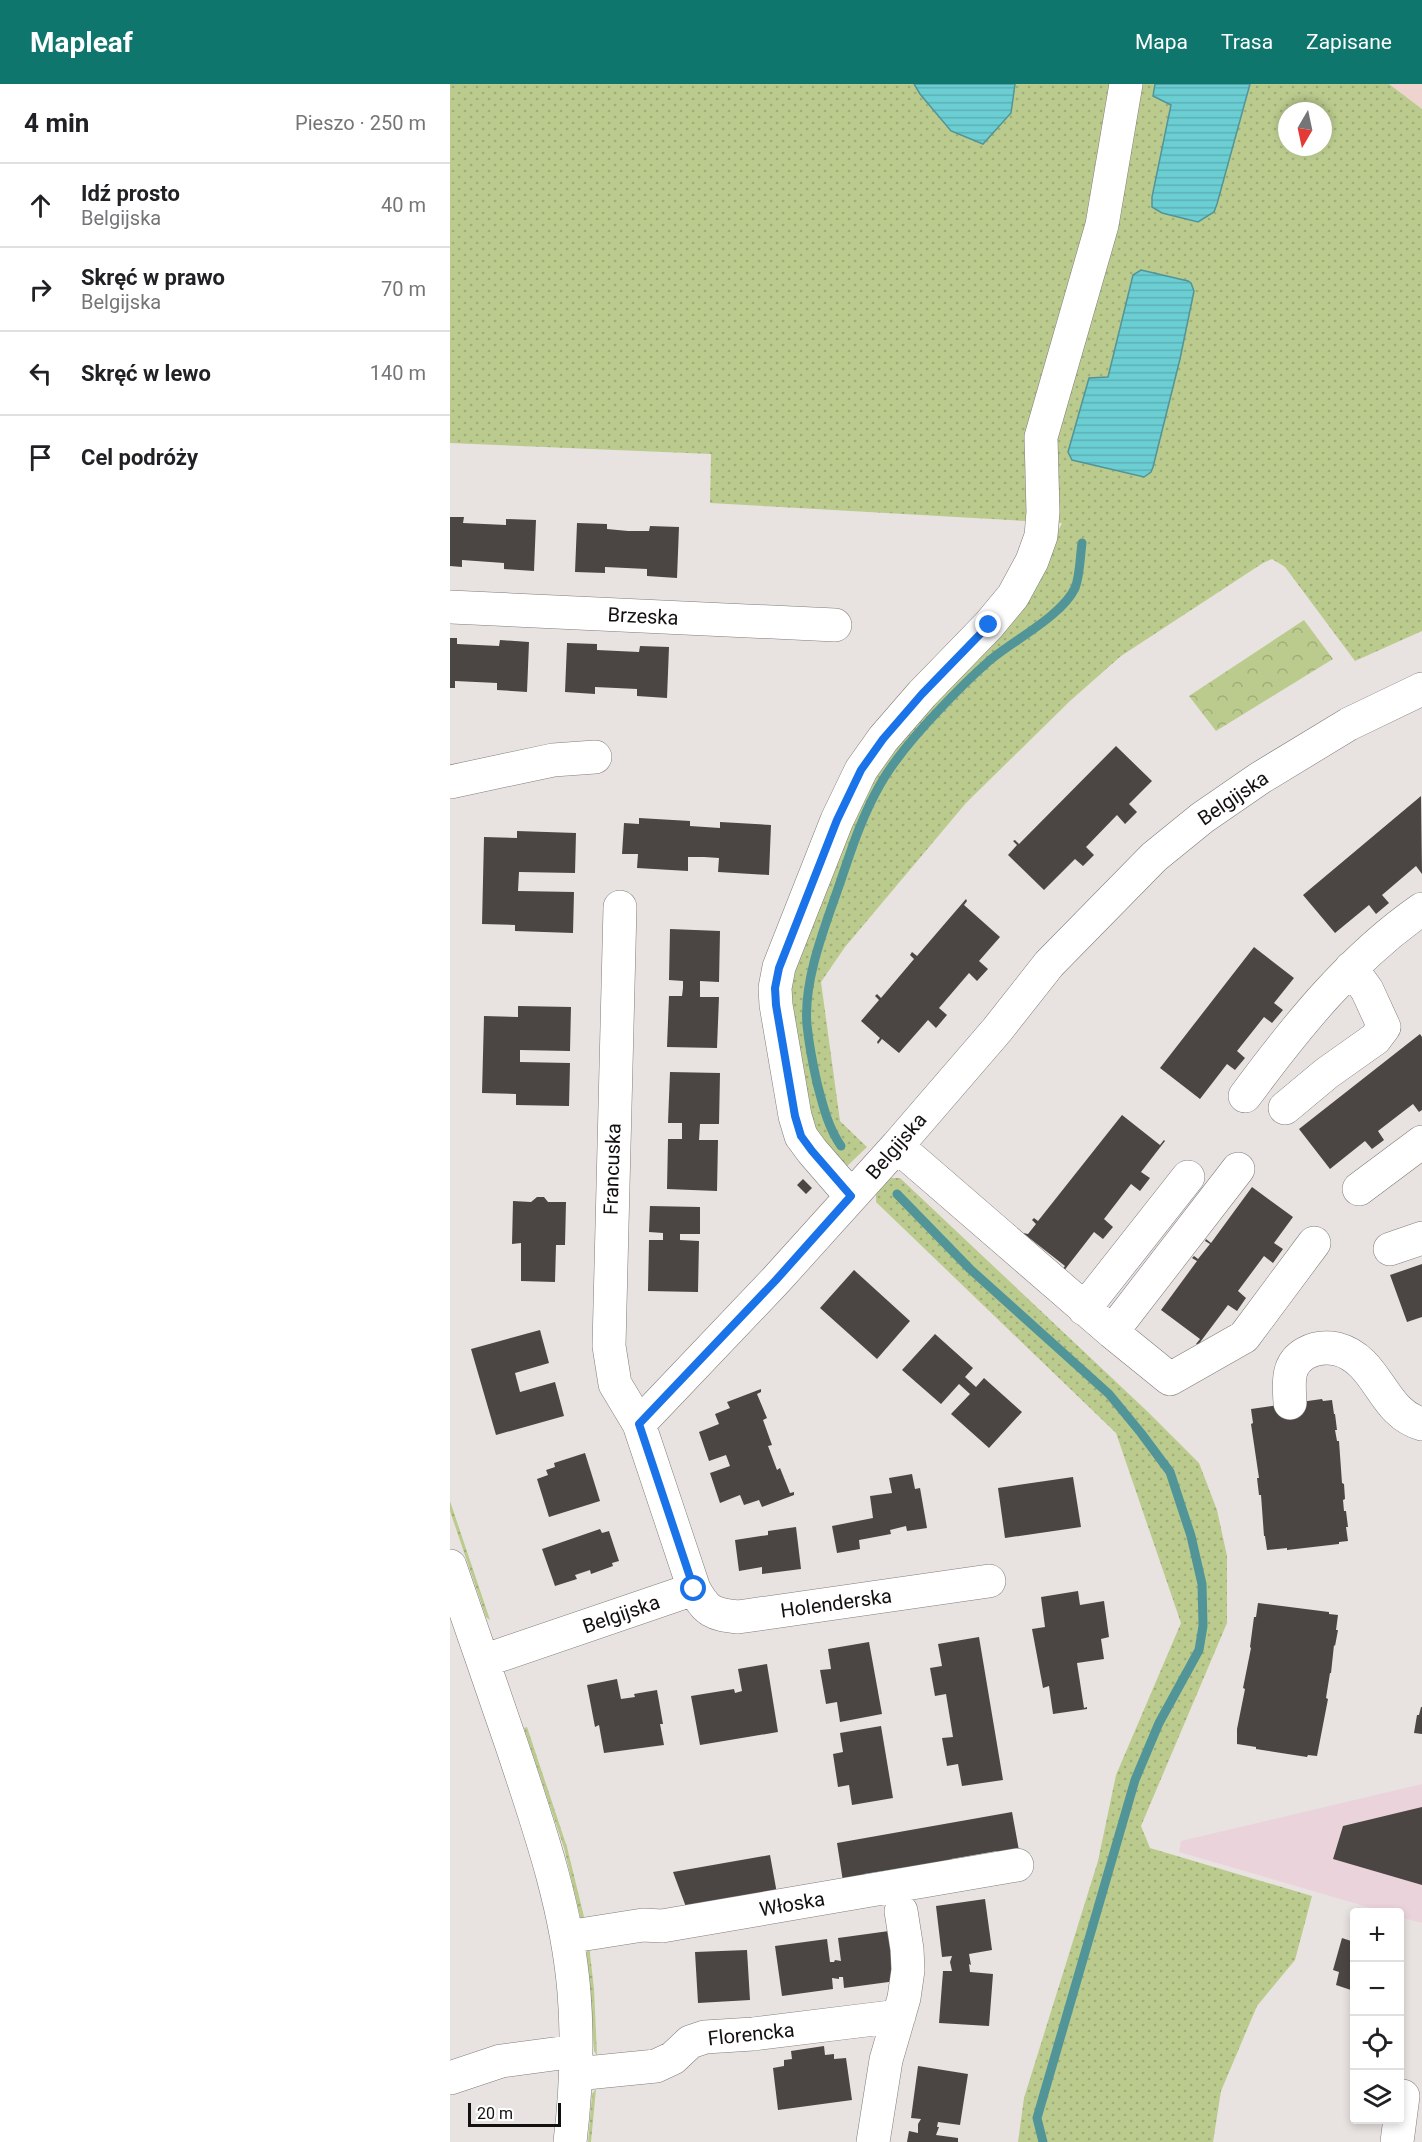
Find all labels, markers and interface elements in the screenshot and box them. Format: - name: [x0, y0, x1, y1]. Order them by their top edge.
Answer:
- text: Mapleaf: [30, 26, 133, 59]
- text: Mapa: [1135, 30, 1188, 54]
- text: Trasa: [1221, 30, 1273, 54]
- text: Zapisane: [1306, 30, 1392, 54]
- north arrow: [1278, 102, 1332, 156]
- text: 4 min: [24, 108, 89, 138]
- text: Pieszo · 250 m: [295, 111, 426, 135]
- text: Idź prosto: [81, 181, 180, 206]
- icon: ahead: [24, 189, 57, 222]
- text: 40 m: [381, 193, 426, 217]
- text: Belgijska: [81, 206, 161, 230]
- text: Skręć w prawo: [81, 265, 225, 290]
- icon: right: [24, 273, 57, 306]
- text: 70 m: [381, 277, 426, 301]
- text: Belgijska: [81, 290, 161, 314]
- icon: left: [24, 357, 57, 390]
- text: Skręć w lewo: [81, 361, 211, 386]
- text: 140 m: [370, 361, 426, 385]
- icon: arrive: [24, 441, 57, 474]
- text: Cel podróży: [81, 445, 198, 470]
- street label: Brzeska: [607, 602, 679, 630]
- route end: [975, 611, 1001, 637]
- street label: Belgijska: [1193, 766, 1273, 830]
- street label: Belgijska: [861, 1108, 931, 1184]
- street label: Francuska: [598, 1123, 626, 1215]
- route start: [680, 1575, 706, 1601]
- street label: Holenderska: [779, 1583, 893, 1623]
- street label: Belgijska: [579, 1590, 663, 1638]
- street label: Włoska: [757, 1886, 827, 1922]
- map controls: [1350, 1908, 1404, 2124]
- button: +: [1350, 1908, 1404, 1962]
- button: −: [1350, 1962, 1404, 2016]
- button: locate: [1350, 2016, 1404, 2070]
- street label: Florencka: [706, 2018, 796, 2050]
- button: layers: [1350, 2070, 1404, 2124]
- scale bar: [468, 2100, 561, 2128]
- text: 20 m: [477, 2104, 513, 2123]

